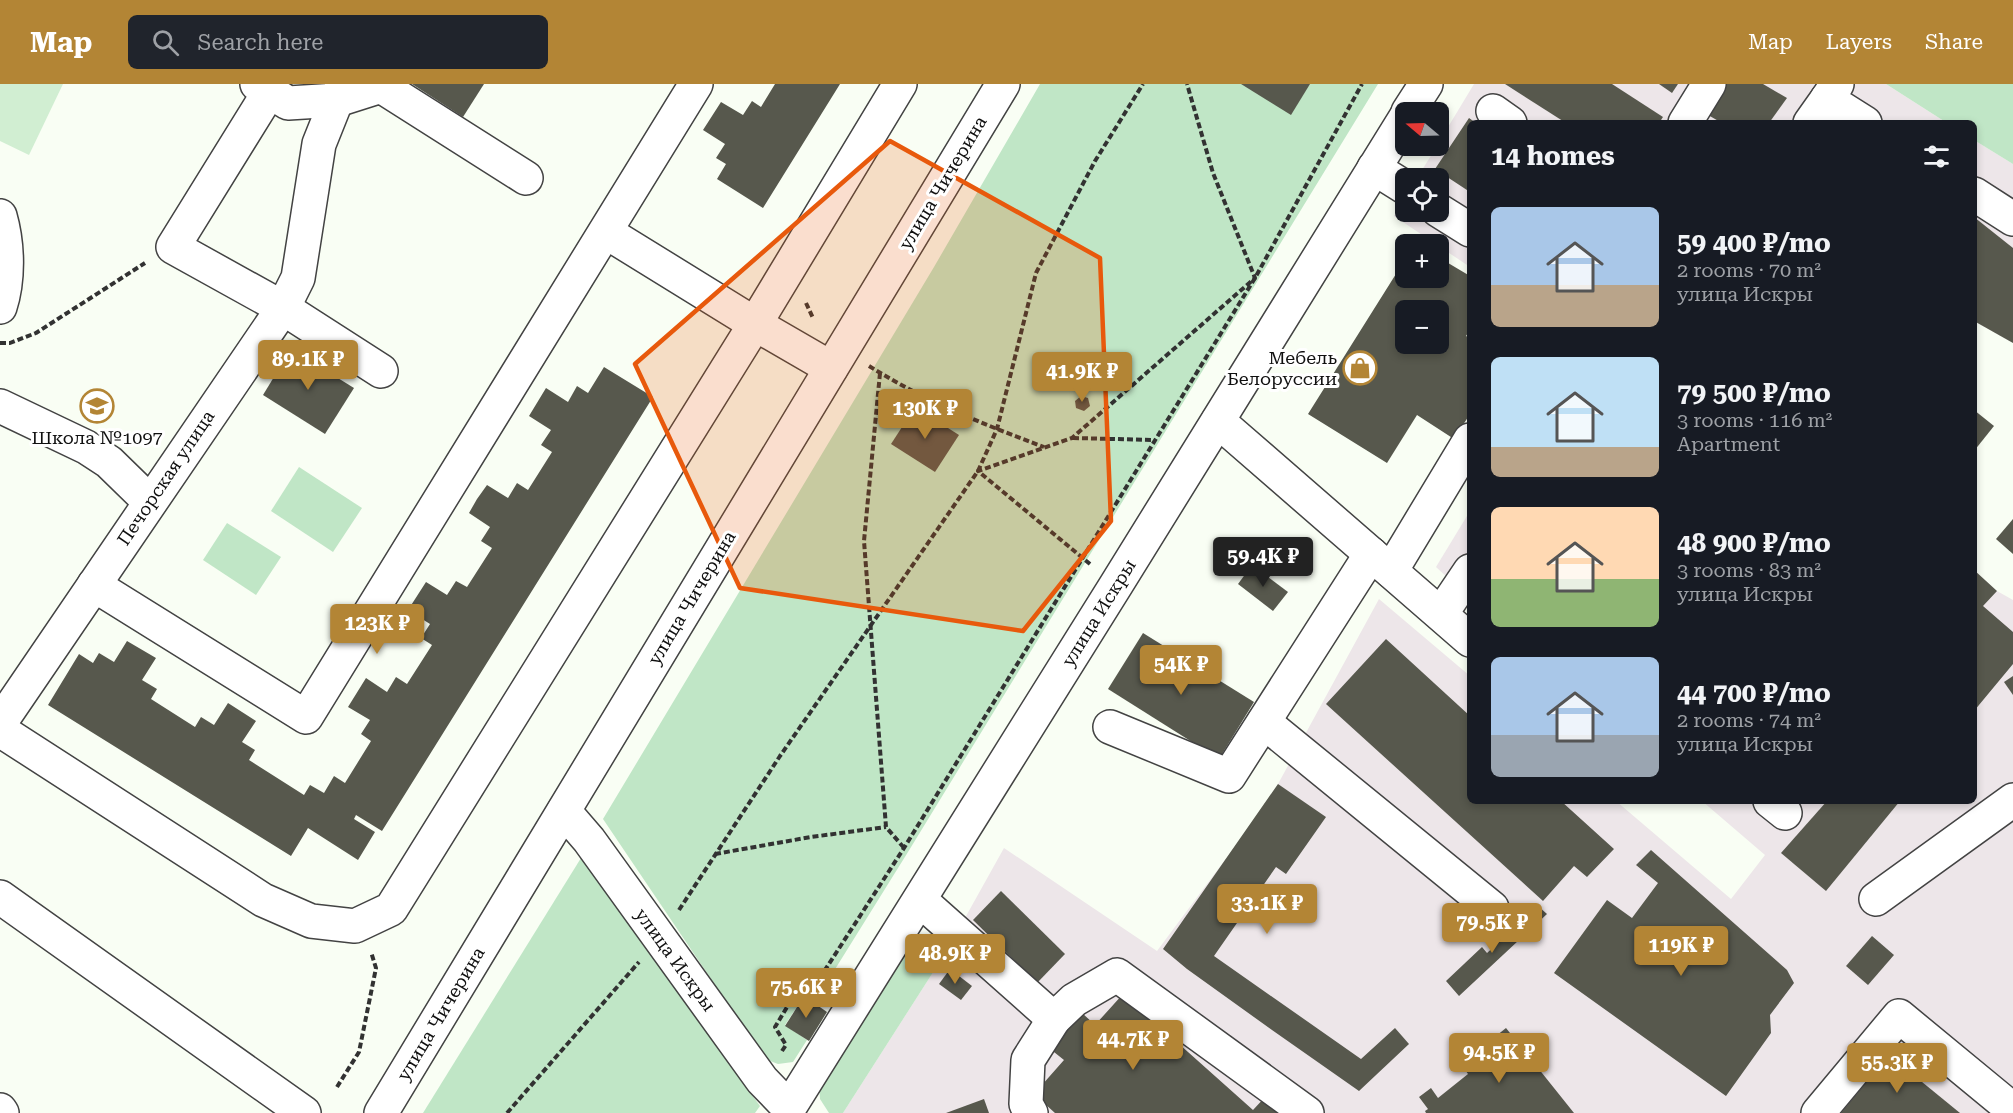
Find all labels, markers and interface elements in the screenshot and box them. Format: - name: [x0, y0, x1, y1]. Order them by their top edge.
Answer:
- search box: [128, 15, 548, 69]
- text: Map: [30, 26, 92, 59]
- icon: search: [149, 26, 182, 59]
- text: Search here: [197, 30, 323, 55]
- text: Map: [1748, 30, 1793, 54]
- text: Layers: [1826, 30, 1892, 54]
- text: Share: [1925, 30, 1983, 54]
- north arrow: [1395, 102, 1449, 156]
- map controls: [1395, 102, 1449, 354]
- street label: улица Чичерина: [894, 112, 991, 253]
- icon: filters: [1920, 140, 1953, 173]
- text: 14 homes: [1491, 141, 1615, 171]
- button: locate: [1395, 168, 1449, 222]
- text: 59 400 ₽/mo: [1677, 228, 1831, 258]
- icon: home: [1539, 231, 1611, 303]
- button: +: [1395, 234, 1449, 288]
- text: 2 rooms · 70 m²: [1677, 258, 1821, 282]
- text: улица Искры: [1677, 282, 1813, 306]
- button: −: [1395, 300, 1449, 354]
- pin: 89.1K ₽: [253, 340, 363, 391]
- text: 89.1K ₽: [272, 347, 344, 371]
- place label: Мебель Белоруссии: [1227, 347, 1338, 389]
- shop icon: Мебель Белоруссии: [1342, 350, 1378, 386]
- pin: 41.9K ₽: [1027, 352, 1137, 403]
- text: 41.9K ₽: [1046, 359, 1118, 383]
- text: 79 500 ₽/mo: [1677, 378, 1831, 408]
- icon: home: [1539, 381, 1611, 453]
- school or university icon: Школа №1097: [79, 388, 115, 424]
- pin: 130K ₽: [876, 389, 974, 440]
- text: 130K ₽: [892, 396, 958, 420]
- street label: Печорская улица: [113, 406, 219, 549]
- text: 3 rooms · 116 m²: [1677, 408, 1832, 432]
- place label: Школа №1097: [31, 427, 163, 448]
- text: Apartment: [1677, 432, 1780, 456]
- street label: улица Чичерина: [643, 527, 740, 668]
- text: 48 900 ₽/mo: [1677, 528, 1831, 558]
- icon: home: [1539, 531, 1611, 603]
- pin: 59.4K ₽: [1208, 537, 1318, 588]
- text: 59.4K ₽: [1227, 544, 1299, 568]
- street label: улица Искры: [1057, 555, 1140, 670]
- text: 3 rooms · 83 m²: [1677, 558, 1821, 582]
- text: улица Искры: [1677, 582, 1813, 606]
- pin: 123K ₽: [328, 604, 426, 655]
- text: 123K ₽: [344, 611, 410, 635]
- pin: 54K ₽: [1139, 645, 1223, 696]
- text: 54K ₽: [1154, 652, 1208, 676]
- text: 44 700 ₽/mo: [1677, 678, 1831, 708]
- icon: home: [1539, 681, 1611, 753]
- text: 2 rooms · 74 m²: [1677, 708, 1821, 732]
- text: улица Искры: [1677, 732, 1813, 756]
- pin: 33.1K ₽: [1212, 884, 1322, 935]
- text: 33.1K ₽: [1231, 891, 1303, 915]
- pin: 79.5K ₽: [1437, 903, 1547, 954]
- street label: улица Искры: [631, 904, 720, 1016]
- text: 79.5K ₽: [1456, 910, 1528, 934]
- pin: 119K ₽: [1632, 926, 1730, 977]
- text: 119K ₽: [1648, 933, 1714, 957]
- pin: 48.9K ₽: [900, 934, 1010, 985]
- text: 48.9K ₽: [919, 941, 991, 965]
- street label: улица Чичерина: [392, 943, 489, 1084]
- pin: 75.6K ₽: [751, 968, 861, 1019]
- text: 75.6K ₽: [770, 975, 842, 999]
- pin: 44.7K ₽: [1078, 1020, 1188, 1071]
- text: 44.7K ₽: [1097, 1027, 1169, 1051]
- pin: 94.5K ₽: [1444, 1033, 1554, 1084]
- text: 94.5K ₽: [1463, 1040, 1535, 1064]
- pin: 55.3K ₽: [1842, 1043, 1952, 1094]
- text: 55.3K ₽: [1861, 1050, 1933, 1074]

